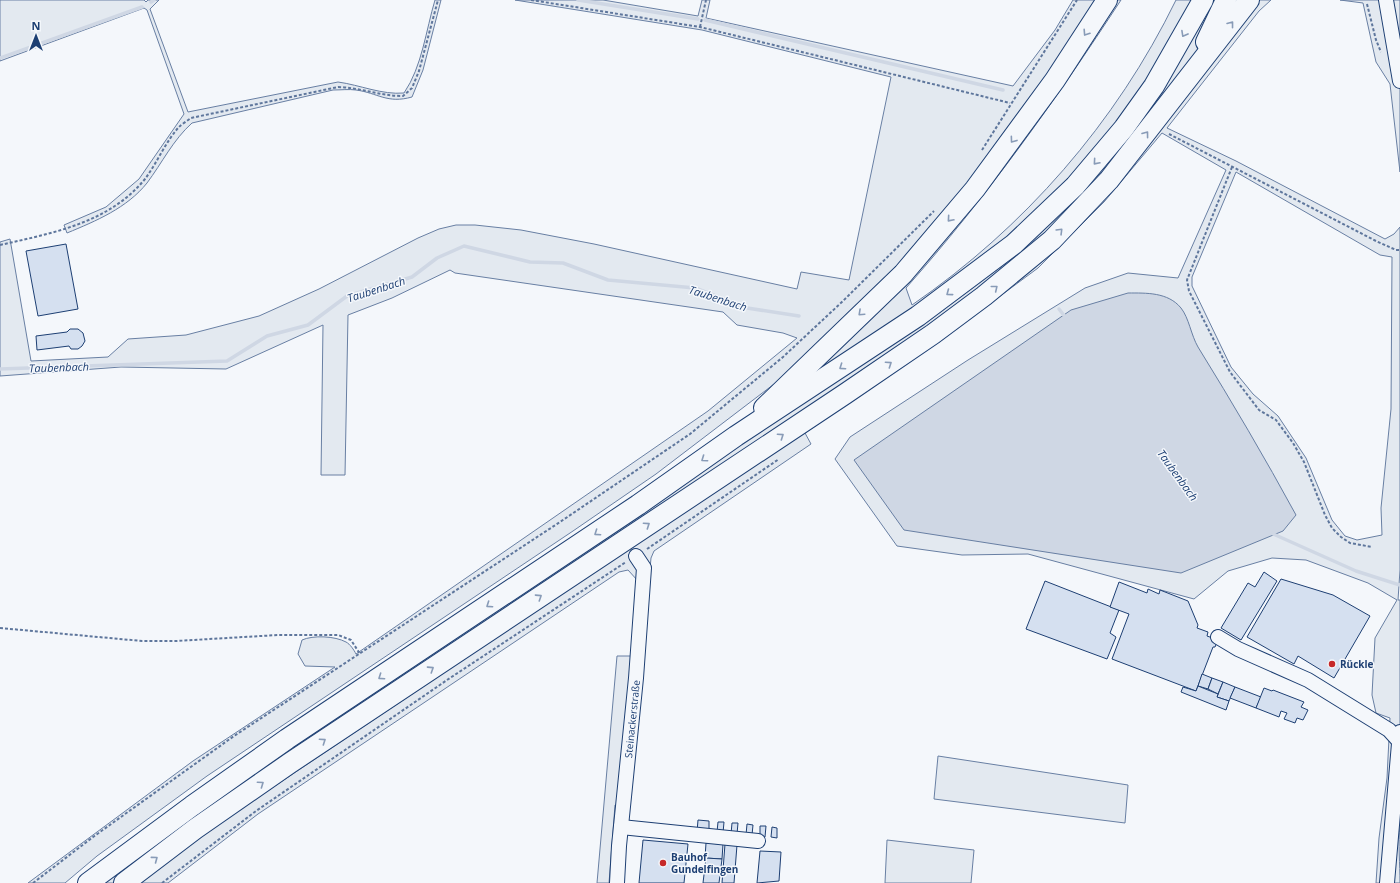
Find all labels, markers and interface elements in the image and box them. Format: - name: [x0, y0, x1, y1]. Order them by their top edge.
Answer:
- north arrow: [16, 16, 56, 56]
- text: N: [32, 18, 40, 33]
- one-way arrow: [1226, 21, 1233, 28]
- one-way arrow: [1083, 29, 1091, 36]
- one-way arrow: [1182, 30, 1189, 37]
- one-way arrow: [1141, 131, 1149, 138]
- one-way arrow: [1010, 136, 1018, 143]
- one-way arrow: [1093, 157, 1101, 165]
- one-way arrow: [948, 214, 955, 221]
- one-way arrow: [1055, 229, 1063, 236]
- water label: Taubenbach: [345, 273, 407, 305]
- water label: Taubenbach: [687, 282, 749, 314]
- one-way arrow: [990, 286, 997, 293]
- one-way arrow: [946, 288, 953, 295]
- one-way arrow: [858, 309, 866, 316]
- water label: Taubenbach: [29, 358, 89, 376]
- one-way arrow: [885, 361, 892, 369]
- one-way arrow: [839, 362, 846, 370]
- one-way arrow: [777, 433, 784, 441]
- water label: Taubenbach: [1154, 446, 1202, 504]
- one-way arrow: [701, 454, 708, 461]
- one-way arrow: [643, 523, 650, 530]
- one-way arrow: [594, 528, 601, 535]
- one-way arrow: [535, 594, 542, 602]
- one-way arrow: [486, 600, 493, 608]
- place label: Rückle: [1340, 657, 1374, 671]
- marker: Rückle: [1327, 659, 1337, 669]
- one-way arrow: [426, 667, 433, 674]
- one-way arrow: [378, 672, 385, 679]
- street label: Steinackerstraße: [621, 679, 643, 759]
- one-way arrow: [318, 739, 325, 746]
- one-way arrow: [256, 781, 263, 788]
- place label: Bauhof Gundelfingen: [671, 850, 738, 876]
- one-way arrow: [151, 857, 158, 864]
- marker: Bauhof Gundelfingen: [658, 858, 668, 868]

